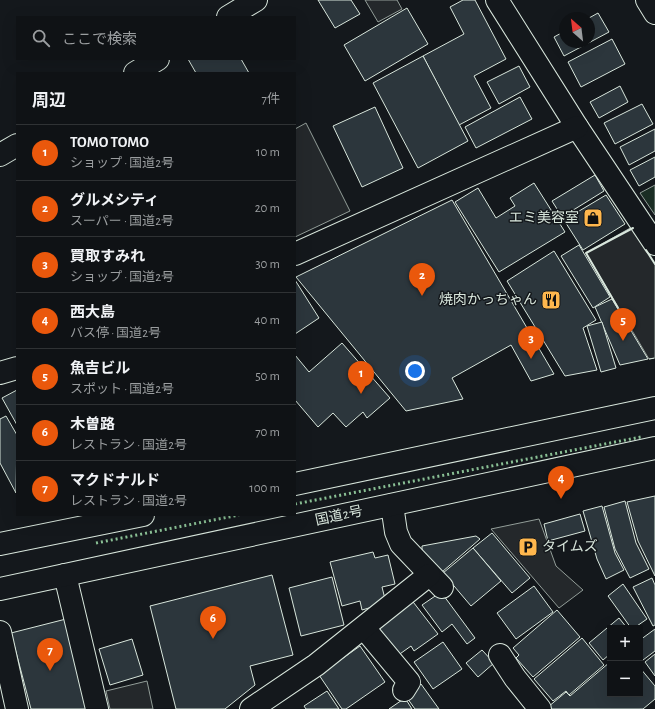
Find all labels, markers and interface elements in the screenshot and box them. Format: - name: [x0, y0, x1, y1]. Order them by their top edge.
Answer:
- north arrow: [559, 12, 595, 48]
- search box: [16, 16, 296, 60]
- icon: search: [30, 27, 52, 49]
- text: ここで検索: [62, 32, 137, 47]
- text: 周辺: [32, 92, 66, 109]
- text: 7件: [262, 93, 280, 106]
- text: TOMO TOMO: [70, 135, 149, 150]
- text: 1: [43, 146, 47, 159]
- text: 10 m: [256, 146, 280, 159]
- text: ショップ · 国道2号: [70, 157, 174, 170]
- text: グルメシティ: [70, 193, 159, 208]
- text: 2: [42, 202, 48, 215]
- text: 20 m: [255, 202, 280, 215]
- shop icon: エミ美容室: [582, 207, 604, 229]
- place label: エミ美容室: [509, 210, 579, 225]
- text: スーパー · 国道2号: [70, 215, 174, 228]
- text: 買取すみれ: [70, 249, 145, 264]
- text: 3: [42, 258, 48, 271]
- text: 30 m: [255, 258, 280, 271]
- pin: 2: [409, 263, 435, 296]
- text: ショップ · 国道2号: [70, 271, 174, 284]
- restaurant icon: 焼肉かっちゃん: [540, 289, 562, 311]
- place label: 焼肉かっちゃん: [439, 292, 537, 307]
- text: 西大島: [70, 305, 115, 320]
- pin: 5: [610, 308, 636, 341]
- text: 4: [42, 314, 48, 327]
- text: 40 m: [254, 314, 280, 327]
- pin: 3: [518, 326, 544, 359]
- text: バス停 · 国道2号: [70, 327, 161, 340]
- text: 魚吉ビル: [70, 361, 130, 376]
- pin: 1: [348, 361, 374, 394]
- your location: [405, 361, 425, 381]
- text: 5: [42, 370, 48, 383]
- text: 50 m: [255, 370, 280, 383]
- text: スポット · 国道2号: [70, 383, 174, 396]
- text: 木曽路: [70, 417, 115, 432]
- text: 6: [42, 426, 48, 439]
- text: 70 m: [255, 426, 280, 439]
- text: レストラン · 国道2号: [70, 439, 187, 452]
- pin: 4: [548, 466, 574, 499]
- text: マクドナルド: [70, 473, 160, 488]
- text: 7: [42, 482, 48, 495]
- text: 100 m: [249, 482, 280, 495]
- text: レストラン · 国道2号: [70, 495, 187, 508]
- street label: 国道2号: [314, 503, 364, 528]
- parking icon: タイムズ: [517, 536, 539, 558]
- place label: タイムズ: [542, 538, 598, 554]
- pin: 6: [200, 606, 226, 639]
- map controls: [607, 625, 643, 697]
- button: +: [607, 625, 643, 661]
- pin: 7: [37, 638, 63, 671]
- button: −: [607, 661, 643, 697]

